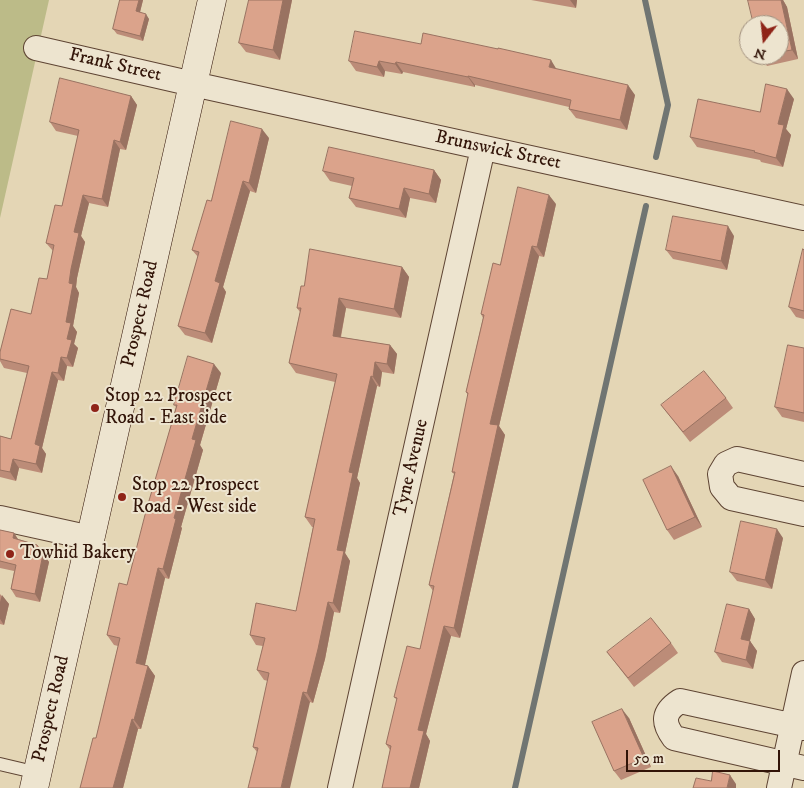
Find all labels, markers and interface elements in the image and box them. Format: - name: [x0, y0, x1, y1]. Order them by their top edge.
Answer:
- north arrow: [739, 15, 789, 65]
- text: N: [752, 43, 768, 64]
- street label: Frank Street: [67, 44, 163, 88]
- street label: Brunswick Street: [433, 127, 563, 175]
- street label: Prospect Road: [118, 258, 164, 370]
- place label: Stop 22 Prospect Road - East side: [105, 386, 232, 430]
- marker: Stop 22 Prospect Road - East side: [89, 402, 101, 414]
- street label: Tyne Avenue: [390, 417, 434, 519]
- place label: Stop 22 Prospect Road - West side: [132, 475, 259, 519]
- marker: Stop 22 Prospect Road - West side: [116, 491, 128, 503]
- place label: Towhid Bakery: [20, 543, 135, 565]
- marker: Towhid Bakery: [4, 548, 16, 560]
- street label: Prospect Road: [29, 653, 75, 765]
- scale bar: [629, 740, 783, 772]
- text: 50 m: [634, 749, 664, 768]

